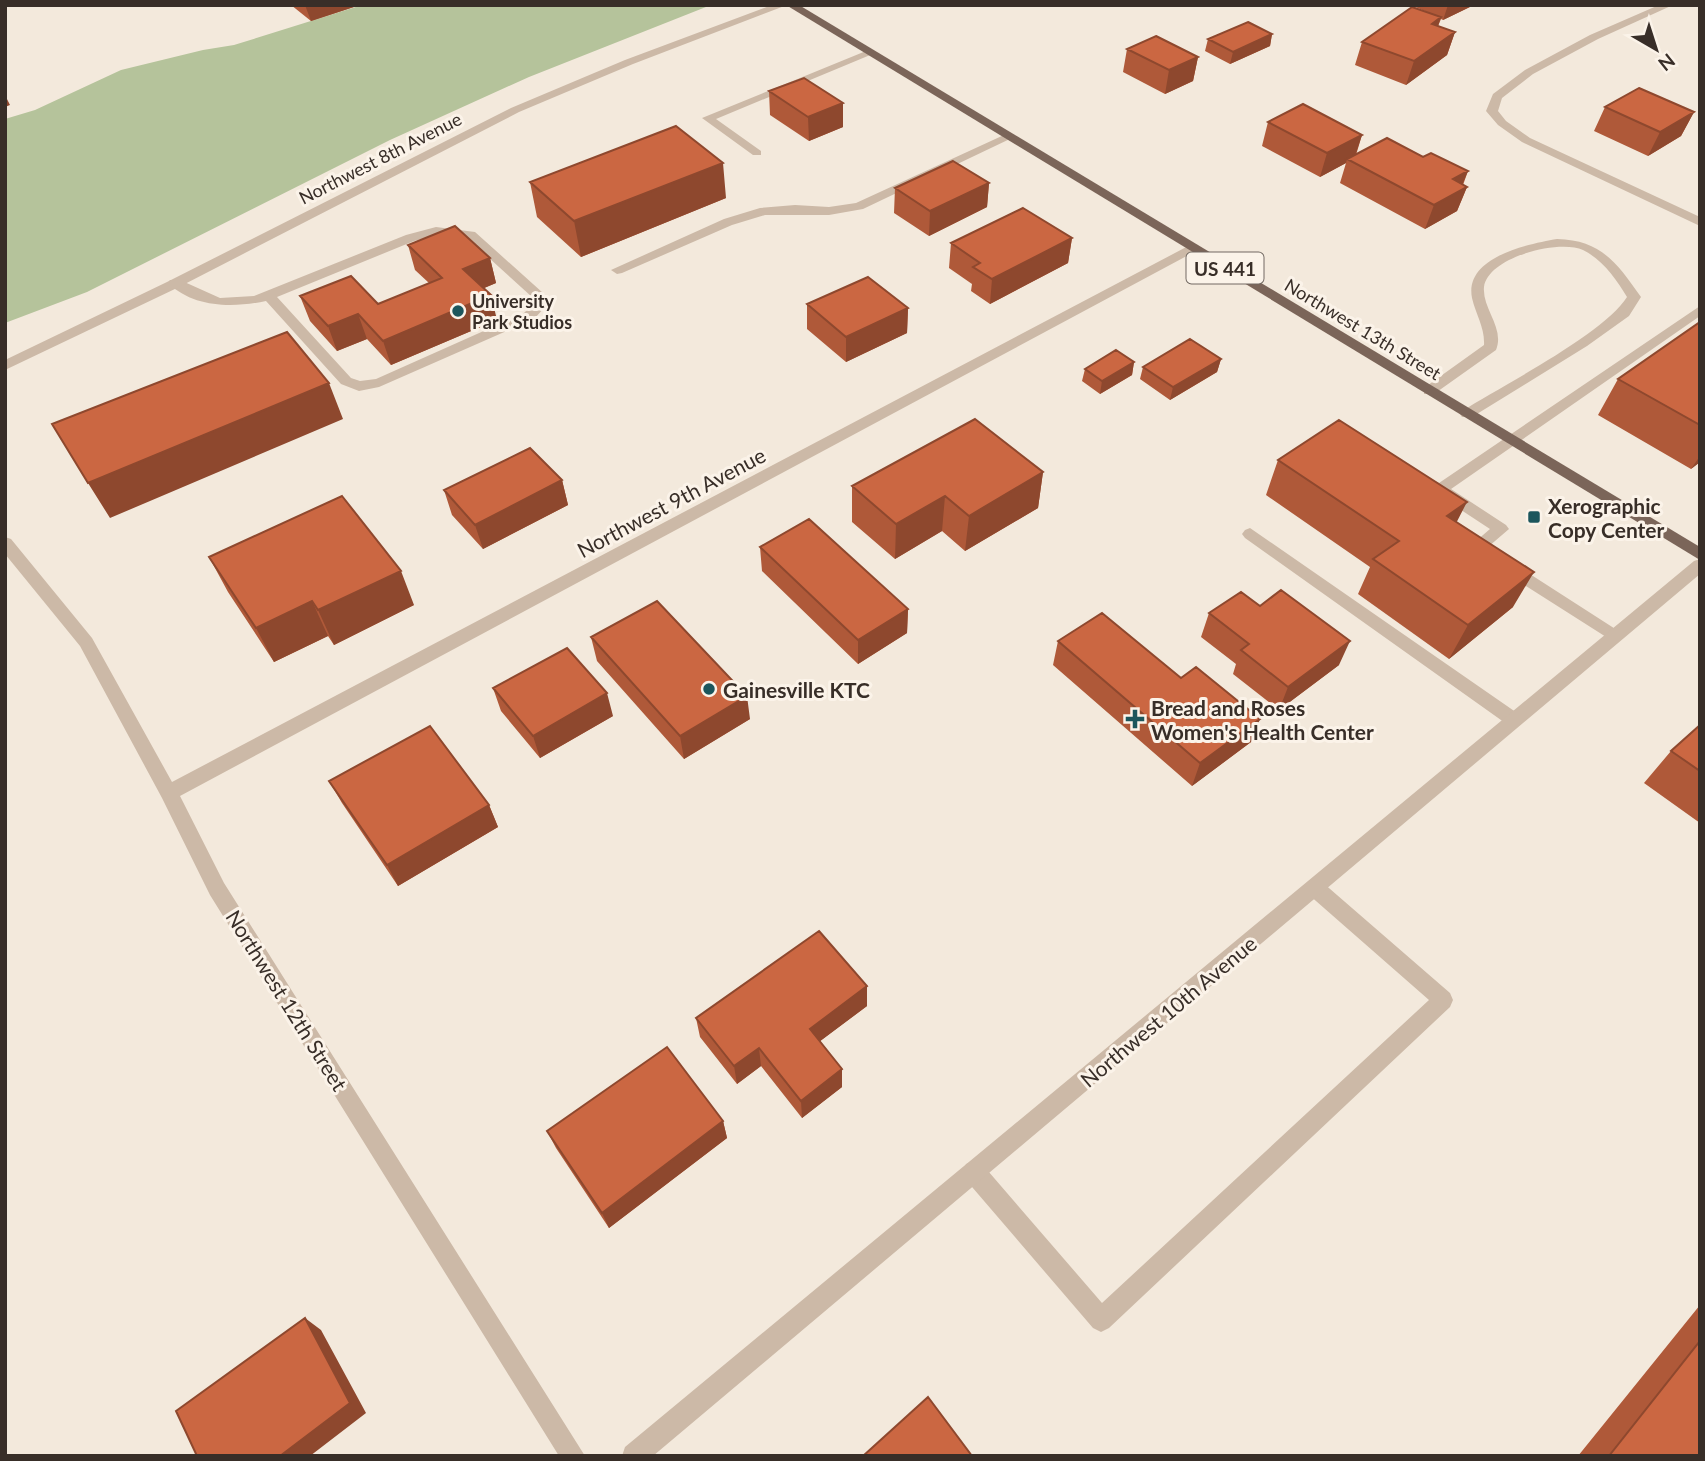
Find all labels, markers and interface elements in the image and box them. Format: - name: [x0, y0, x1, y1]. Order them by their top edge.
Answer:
- north arrow: [1621, 14, 1691, 84]
- text: N: [1654, 49, 1680, 76]
- street label: Northwest 8th Avenue: [295, 107, 465, 209]
- road number: US 441: [1186, 252, 1264, 284]
- street label: Northwest 13th Street: [1281, 274, 1446, 385]
- place label: University Park Studios: [472, 290, 572, 333]
- marker: University Park Studios: [450, 303, 466, 319]
- street label: Northwest 9th Avenue: [573, 442, 769, 562]
- place label: Xerographic Copy Center: [1548, 493, 1665, 542]
- marker: Xerographic Copy Center: [1526, 509, 1542, 525]
- place label: Gainesville KTC: [723, 677, 870, 702]
- marker: Gainesville KTC: [701, 681, 717, 697]
- place label: Bread and Roses Women's Health Center: [1151, 695, 1374, 744]
- marker: Bread and Roses Women's Health Center: [1125, 709, 1145, 729]
- street label: Northwest 12th Street: [221, 905, 353, 1095]
- street label: Northwest 10th Avenue: [1075, 930, 1261, 1092]

